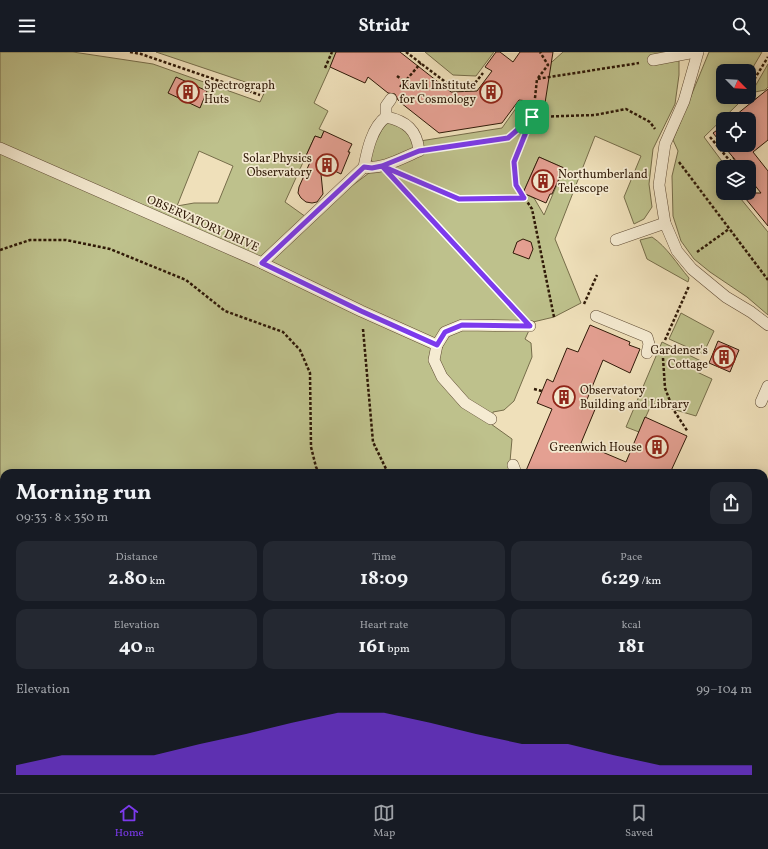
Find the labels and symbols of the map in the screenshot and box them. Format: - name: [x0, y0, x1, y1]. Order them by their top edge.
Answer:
- north arrow: [716, 64, 756, 104]
- place label: Spectrograph Huts: [204, 78, 275, 108]
- place label: Kavli Institute for Cosmology: [399, 78, 476, 108]
- building icon: Spectrograph Huts: [175, 79, 201, 105]
- building icon: Kavli Institute for Cosmology: [478, 79, 504, 105]
- pin: [515, 100, 549, 134]
- place label: Solar Physics Observatory: [243, 151, 312, 181]
- building icon: Solar Physics Observatory: [314, 152, 340, 178]
- place label: Northumberland Telescope: [558, 167, 648, 197]
- building icon: Northumberland Telescope: [530, 168, 556, 194]
- street label: OBSERVATORY DRIVE: [144, 192, 261, 256]
- place label: Gardener's Cottage: [650, 343, 708, 373]
- building icon: Gardener's Cottage: [711, 344, 737, 370]
- place label: Observatory Building and Library: [580, 383, 690, 413]
- building icon: Observatory Building and Library: [551, 384, 577, 410]
- building icon: Greenwich House: [644, 434, 670, 460]
- place label: Greenwich House: [550, 440, 642, 456]

